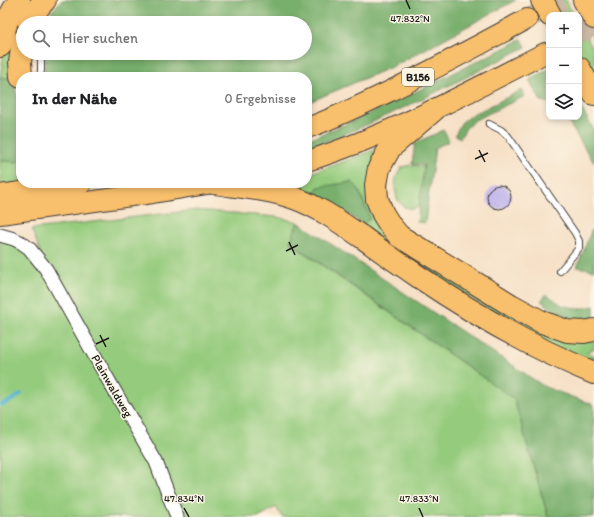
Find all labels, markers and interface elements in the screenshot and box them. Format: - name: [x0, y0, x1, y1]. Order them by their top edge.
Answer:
- text: 47.832°N: [390, 12, 430, 25]
- map controls: [546, 12, 582, 120]
- button: +: [546, 12, 582, 48]
- search box: [16, 16, 312, 60]
- icon: search: [30, 27, 52, 49]
- text: Hier suchen: [62, 29, 138, 47]
- button: −: [546, 48, 582, 84]
- road number: B156: [402, 68, 434, 86]
- button: layers: [546, 84, 582, 120]
- text: In der Nähe: [32, 88, 117, 108]
- text: 0 Ergebnisse: [225, 91, 296, 106]
- street label: Plainwaldweg: [88, 352, 136, 421]
- text: 47.834°N: [164, 492, 204, 505]
- text: 47.833°N: [399, 492, 439, 505]

